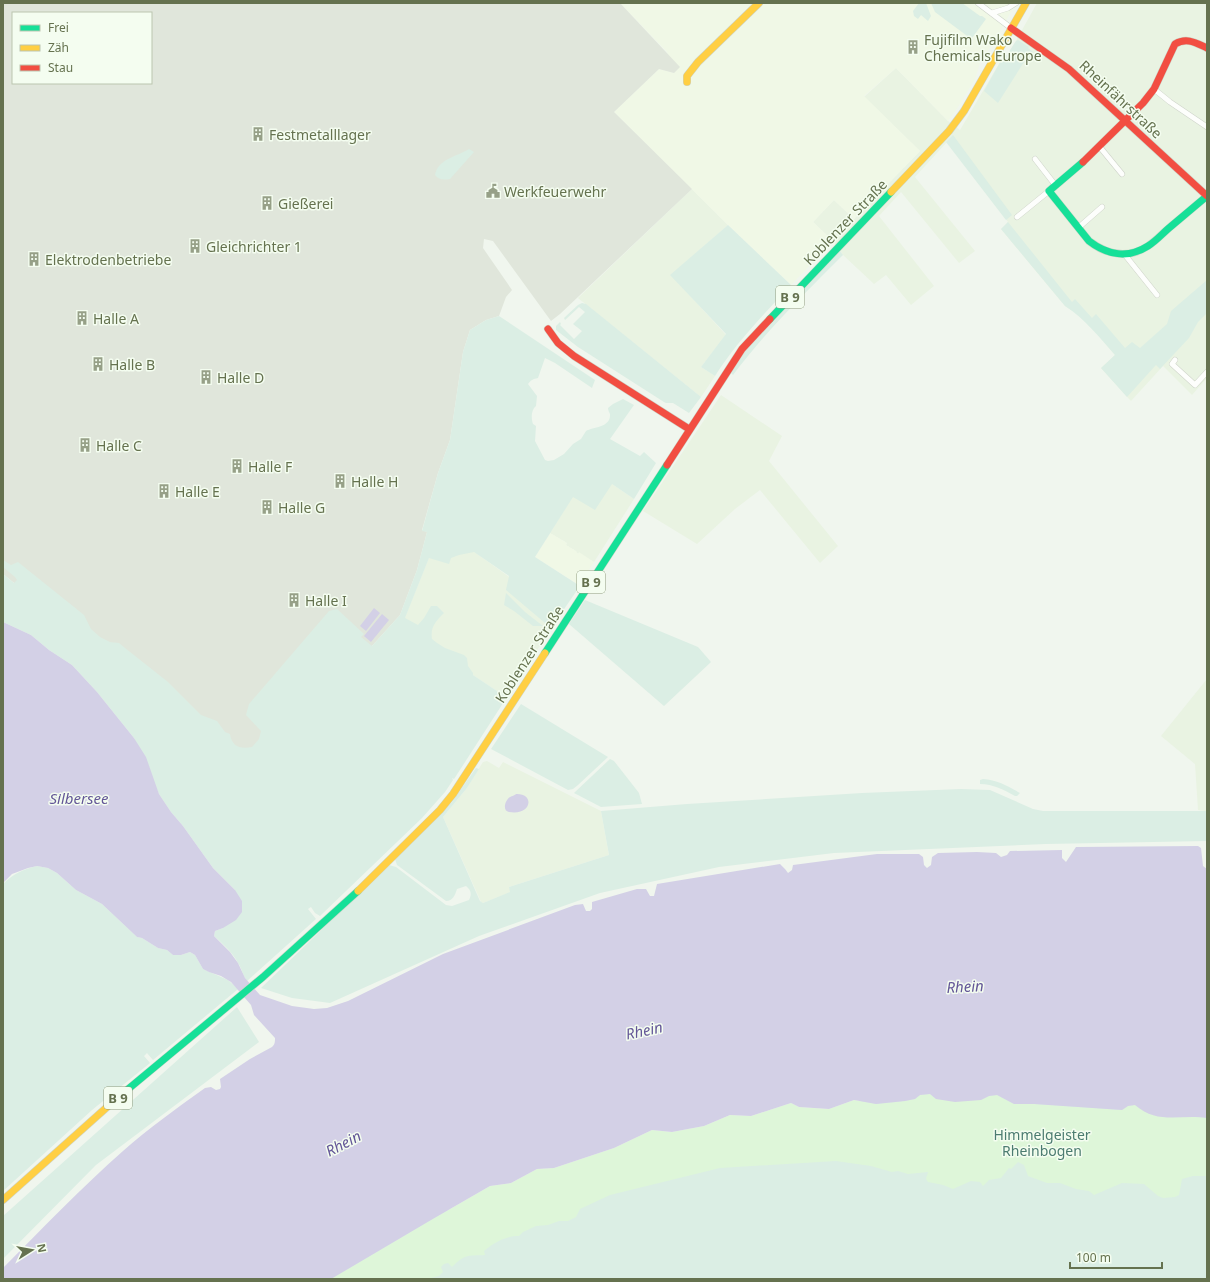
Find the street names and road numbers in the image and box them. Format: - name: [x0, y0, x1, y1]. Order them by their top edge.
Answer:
- street label: Rheinfährstraße: [1076, 56, 1166, 142]
- street label: Koblenzer Straße: [799, 175, 891, 269]
- road number: B 9: [776, 286, 804, 308]
- road number: B 9: [577, 571, 605, 593]
- street label: Koblenzer Straße: [490, 602, 568, 706]
- road number: B 9: [104, 1087, 132, 1109]

